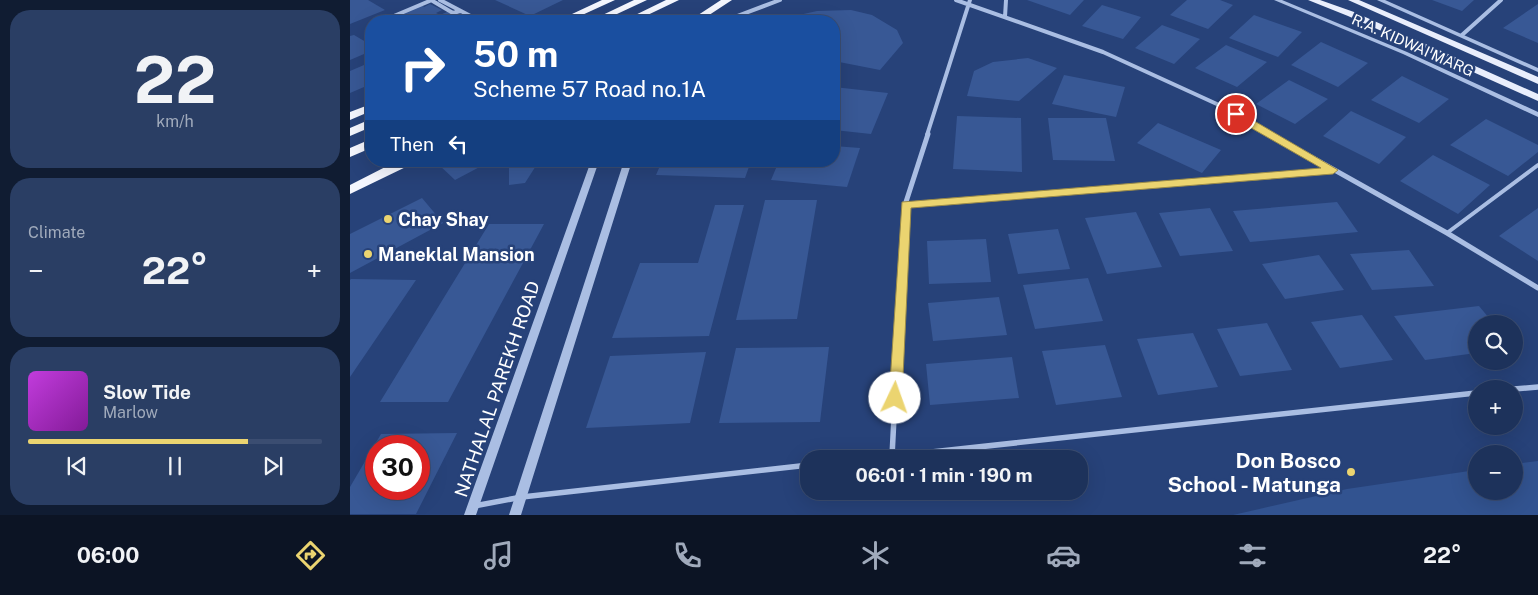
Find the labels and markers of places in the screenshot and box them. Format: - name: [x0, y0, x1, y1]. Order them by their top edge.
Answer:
- pin: [1215, 93, 1257, 135]
- place label: Chay Shay: [398, 209, 489, 230]
- marker: Chay Shay: [382, 213, 394, 225]
- place label: Maneklal Mansion: [378, 244, 535, 265]
- marker: Maneklal Mansion: [362, 248, 374, 260]
- place label: Don Bosco School - Matunga: [1167, 448, 1341, 497]
- marker: Don Bosco School - Matunga: [1345, 466, 1357, 478]

